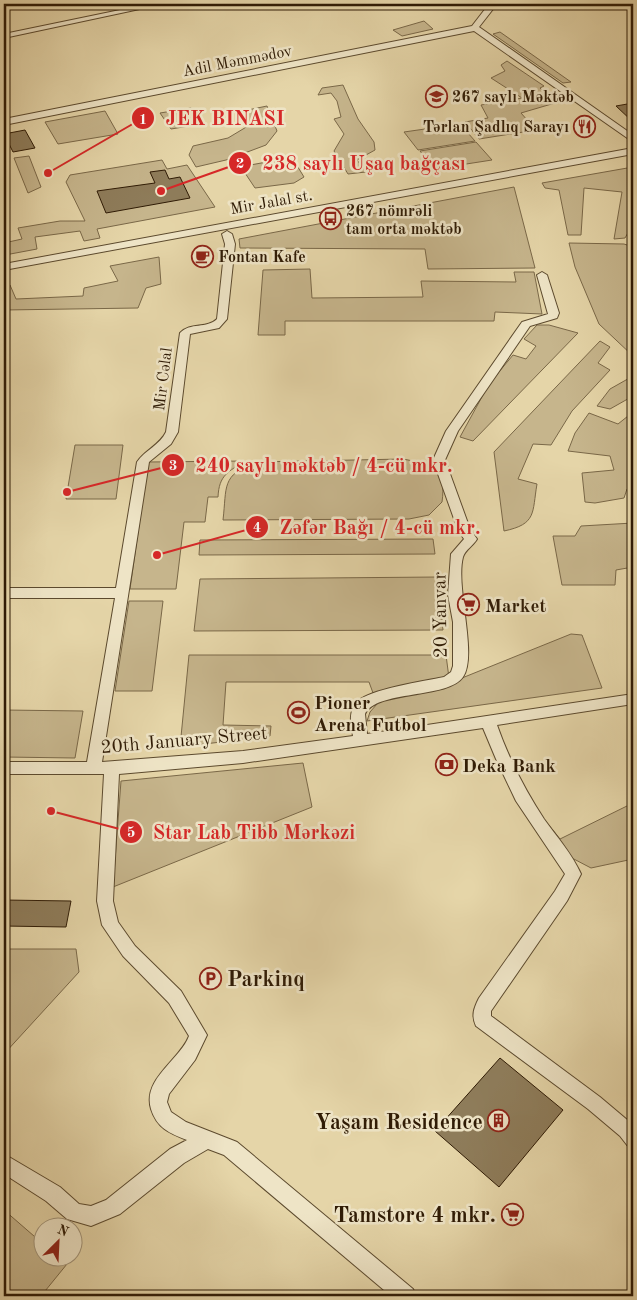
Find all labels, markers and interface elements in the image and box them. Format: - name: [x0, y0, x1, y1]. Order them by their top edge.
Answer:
- street label: Adil Məmmədov: [181, 43, 294, 80]
- school or university icon: 267 saylı Məktəb: [424, 84, 448, 108]
- place label: 267 saylı Məktəb: [452, 90, 574, 106]
- callout: JEK BINASI: [130, 101, 294, 136]
- text: JEK BINASI: [165, 110, 285, 130]
- text: 1: [139, 113, 147, 128]
- restaurant icon: Tərlan Şadlıq Sarayı: [573, 114, 597, 138]
- place label: Tərlan Şadlıq Sarayı: [423, 120, 569, 136]
- callout: 238 saylı Uşaq bağçası: [228, 145, 476, 180]
- text: 238 saylı Uşaq bağçası: [262, 155, 466, 175]
- text: 2: [236, 157, 244, 172]
- street label: Mir Jalal st.: [229, 188, 314, 218]
- place label: 267 nömrəli tam orta məktəb: [346, 204, 462, 238]
- bus stop icon: 267 nömrəli tam orta məktəb: [318, 207, 342, 231]
- cafe icon: Fontan Kafe: [190, 244, 214, 268]
- place label: Fontan Kafe: [218, 250, 306, 266]
- street label: Mir Cəlal: [152, 347, 176, 412]
- callout: 240 saylı məktəb / 4-cü mkr.: [160, 447, 463, 482]
- text: 240 saylı məktəb / 4-cü mkr.: [195, 457, 453, 477]
- text: 3: [169, 459, 177, 474]
- callout: Zəfər Bağı / 4-cü mkr.: [244, 509, 490, 544]
- text: Zəfər Bağı / 4-cü mkr.: [279, 519, 481, 539]
- text: 4: [253, 521, 261, 536]
- street label: 20 Yanvar: [431, 571, 452, 658]
- supermarket icon: Market: [457, 593, 481, 617]
- place label: Market: [485, 598, 546, 617]
- place label: Pioner Arena Futbol: [314, 695, 427, 736]
- sports icon: Pioner Arena Futbol: [286, 701, 310, 725]
- street label: 20th January Street: [100, 725, 268, 758]
- bank icon: Deka Bank: [434, 753, 458, 777]
- place label: Deka Bank: [462, 758, 556, 777]
- callout: Star Lab Tibb Mәrkәzi: [118, 814, 366, 849]
- text: Star Lab Tibb Mәrkәzi: [153, 824, 355, 844]
- text: 5: [127, 826, 135, 841]
- parking icon: Parkinq: [199, 966, 223, 990]
- place label: Parkinq: [227, 969, 305, 991]
- building icon: Yaşam Residence: [487, 1109, 511, 1133]
- place label: Yaşam Residence: [315, 1112, 483, 1134]
- supermarket icon: Tamstore 4 mkr.: [500, 1202, 524, 1226]
- place label: Tamstore 4 mkr.: [333, 1205, 496, 1227]
- north arrow: [32, 1218, 82, 1268]
- text: N: [55, 1222, 71, 1240]

